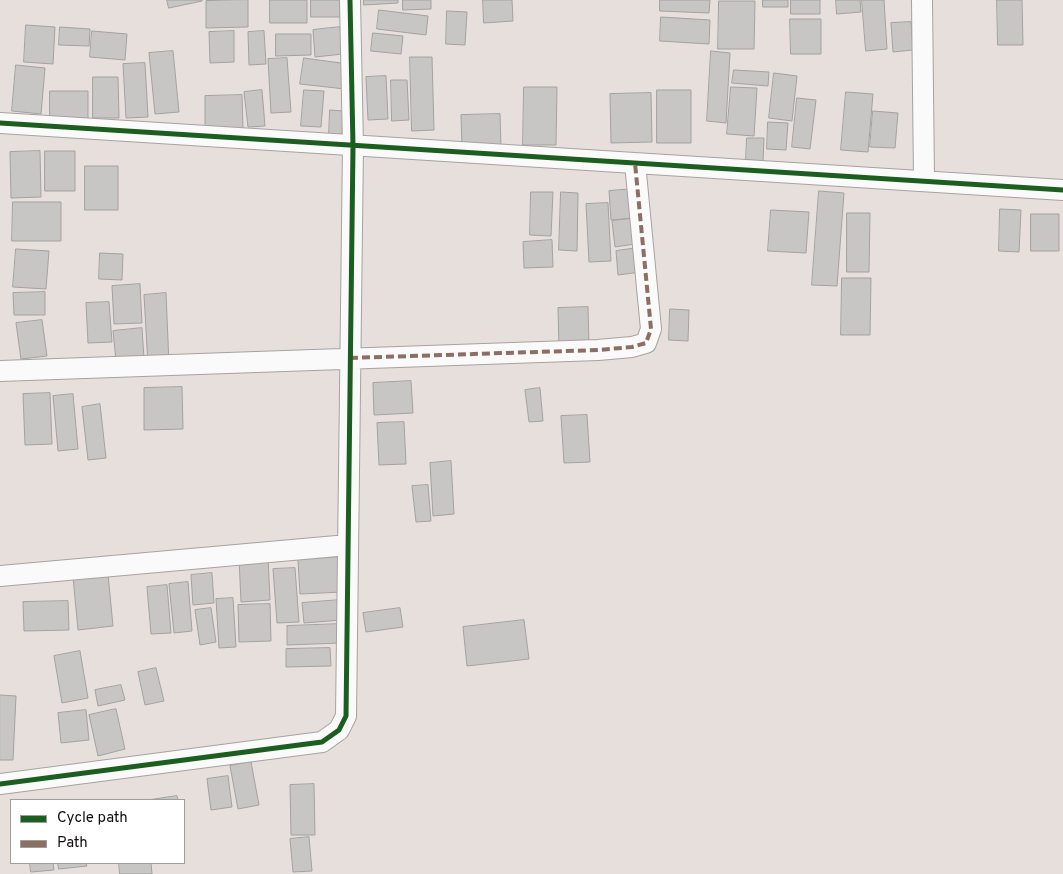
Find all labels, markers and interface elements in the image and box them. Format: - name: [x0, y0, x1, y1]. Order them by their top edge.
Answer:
- legend: [10, 799, 185, 864]
- text: Cycle path: [57, 809, 128, 828]
- text: Path: [57, 834, 88, 853]

